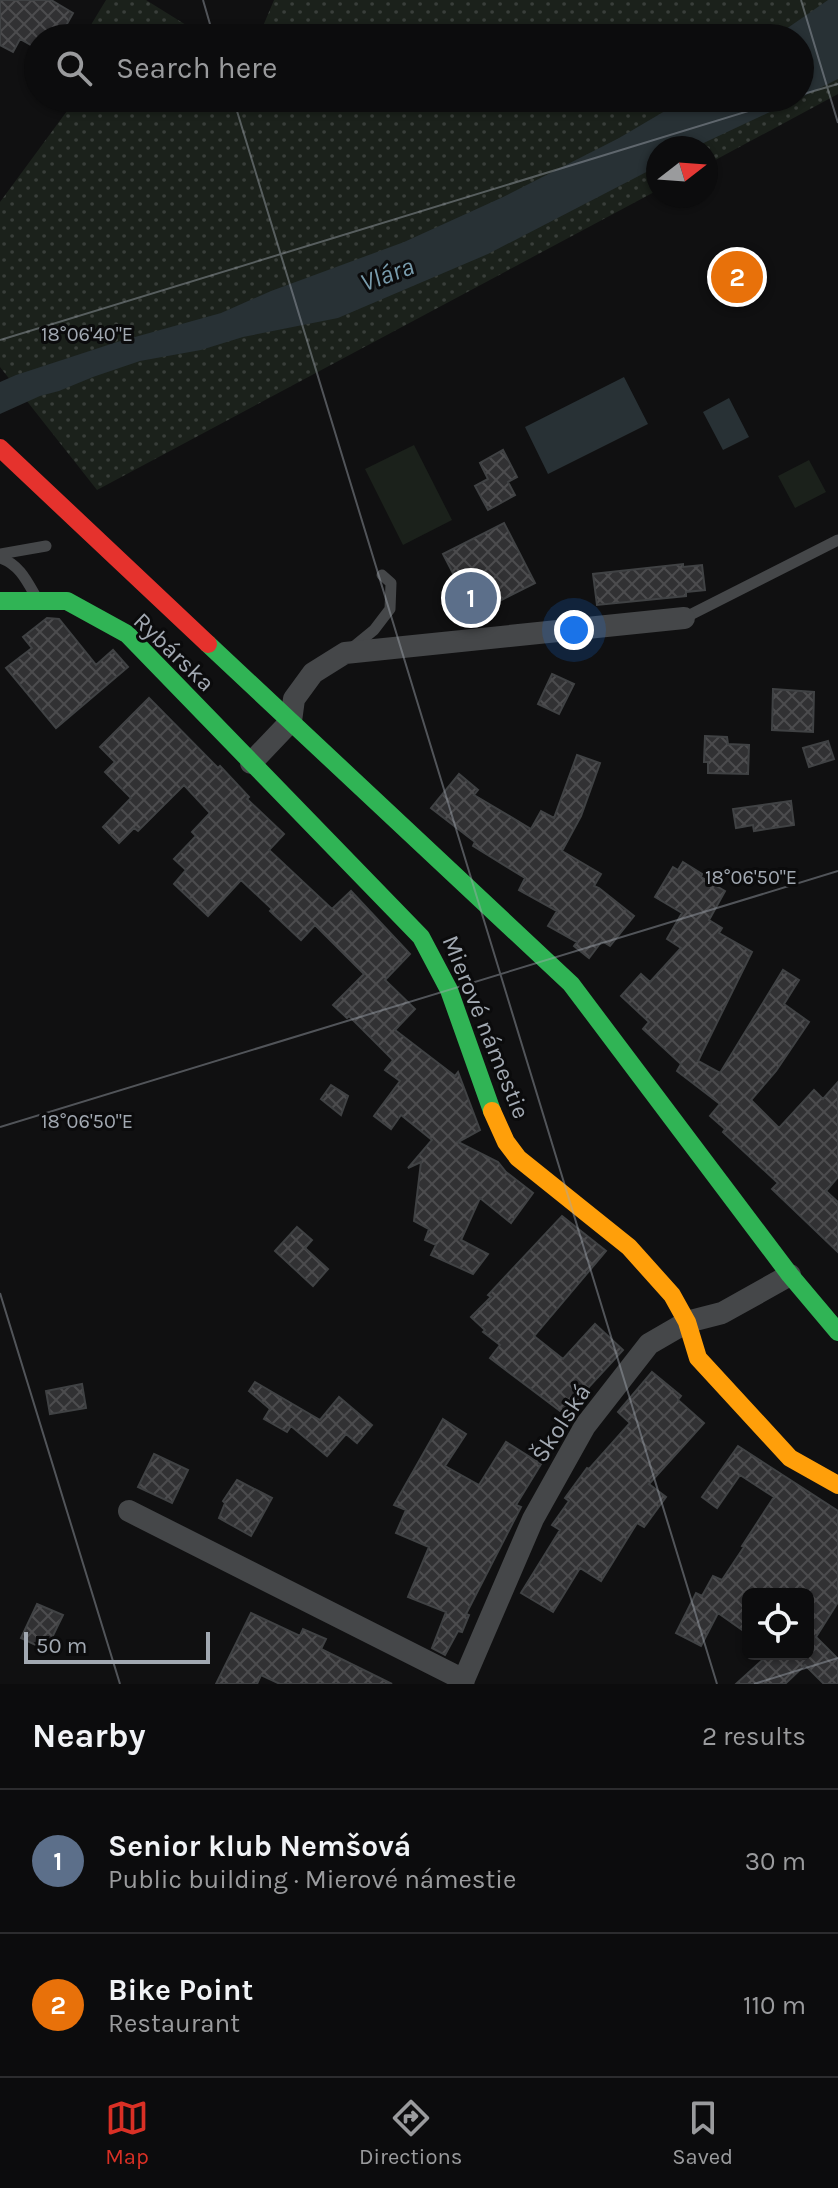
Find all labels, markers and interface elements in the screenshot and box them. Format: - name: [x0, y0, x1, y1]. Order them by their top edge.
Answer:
- search box: [24, 24, 814, 112]
- icon: search: [52, 46, 96, 90]
- text: Search here: [116, 50, 277, 86]
- north arrow: [646, 136, 718, 208]
- pin: 2: [711, 247, 763, 307]
- water label: Vlára: [356, 251, 418, 298]
- text: 18°06'40"E: [41, 323, 133, 346]
- pin: 1: [445, 568, 497, 628]
- street label: Rybárska: [128, 607, 220, 697]
- your location: [554, 610, 594, 650]
- text: 18°06'50"E: [705, 866, 797, 889]
- street label: Mierové námestie: [436, 931, 536, 1123]
- text: 18°06'50"E: [41, 1110, 133, 1133]
- street label: Školská: [525, 1378, 596, 1467]
- map controls: [742, 1588, 814, 1660]
- button: locate: [742, 1588, 814, 1660]
- scale bar: [24, 1628, 210, 1664]
- text: 50 m: [36, 1633, 87, 1659]
- text: Nearby: [32, 1716, 146, 1756]
- text: 2 results: [702, 1721, 806, 1752]
- text: Senior klub Nemšová: [108, 1828, 411, 1864]
- text: 1: [53, 1846, 63, 1877]
- text: 30 m: [745, 1846, 806, 1877]
- text: Public building · Mierové námestie: [108, 1864, 516, 1895]
- text: Bike Point: [108, 1972, 253, 2008]
- text: 2: [50, 1990, 66, 2021]
- text: 110 m: [743, 1990, 806, 2021]
- text: Restaurant: [108, 2008, 240, 2039]
- tab: Map: [105, 2096, 149, 2170]
- tab: Directions: [359, 2096, 462, 2170]
- tab: Saved: [672, 2096, 733, 2170]

